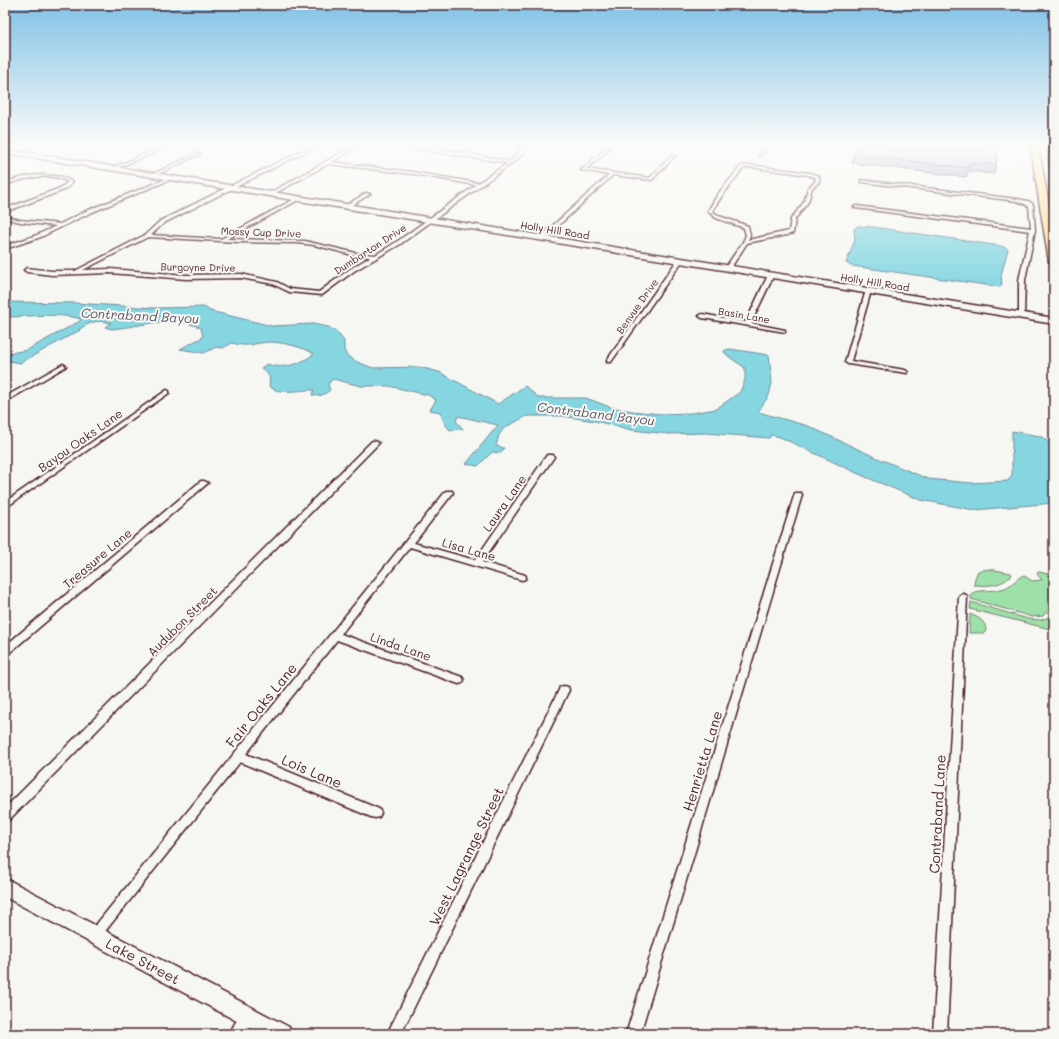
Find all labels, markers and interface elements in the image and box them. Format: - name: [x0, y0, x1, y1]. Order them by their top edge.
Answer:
- street label: Holly Hill Road: [519, 218, 591, 242]
- street label: Dumbarton Drive: [331, 220, 409, 278]
- street label: Mossy Cup Drive: [221, 224, 301, 240]
- street label: Burgoyne Drive: [160, 259, 236, 275]
- street label: Holly Hill Road: [839, 270, 911, 294]
- street label: Benvue Drive: [613, 276, 661, 336]
- water label: Contraband Bayou: [80, 303, 200, 327]
- street label: Basin Lane: [717, 304, 771, 326]
- water label: Contraband Bayou: [536, 397, 656, 429]
- street label: Bayou Oaks Lane: [35, 405, 125, 475]
- street label: Laura Lane: [479, 472, 529, 534]
- street label: Treasure Lane: [59, 524, 135, 592]
- street label: Lisa Lane: [440, 534, 498, 564]
- street label: Audubon Street: [144, 583, 220, 659]
- street label: Linda Lane: [368, 628, 434, 664]
- street label: Fair Oaks Lane: [221, 659, 301, 751]
- street label: Henrietta Lane: [678, 708, 726, 814]
- street label: Lois Lane: [279, 750, 345, 792]
- street label: Contraband Lane: [924, 754, 950, 874]
- street label: West Lagrange Street: [424, 784, 508, 928]
- street label: Lake Street: [103, 934, 183, 988]

